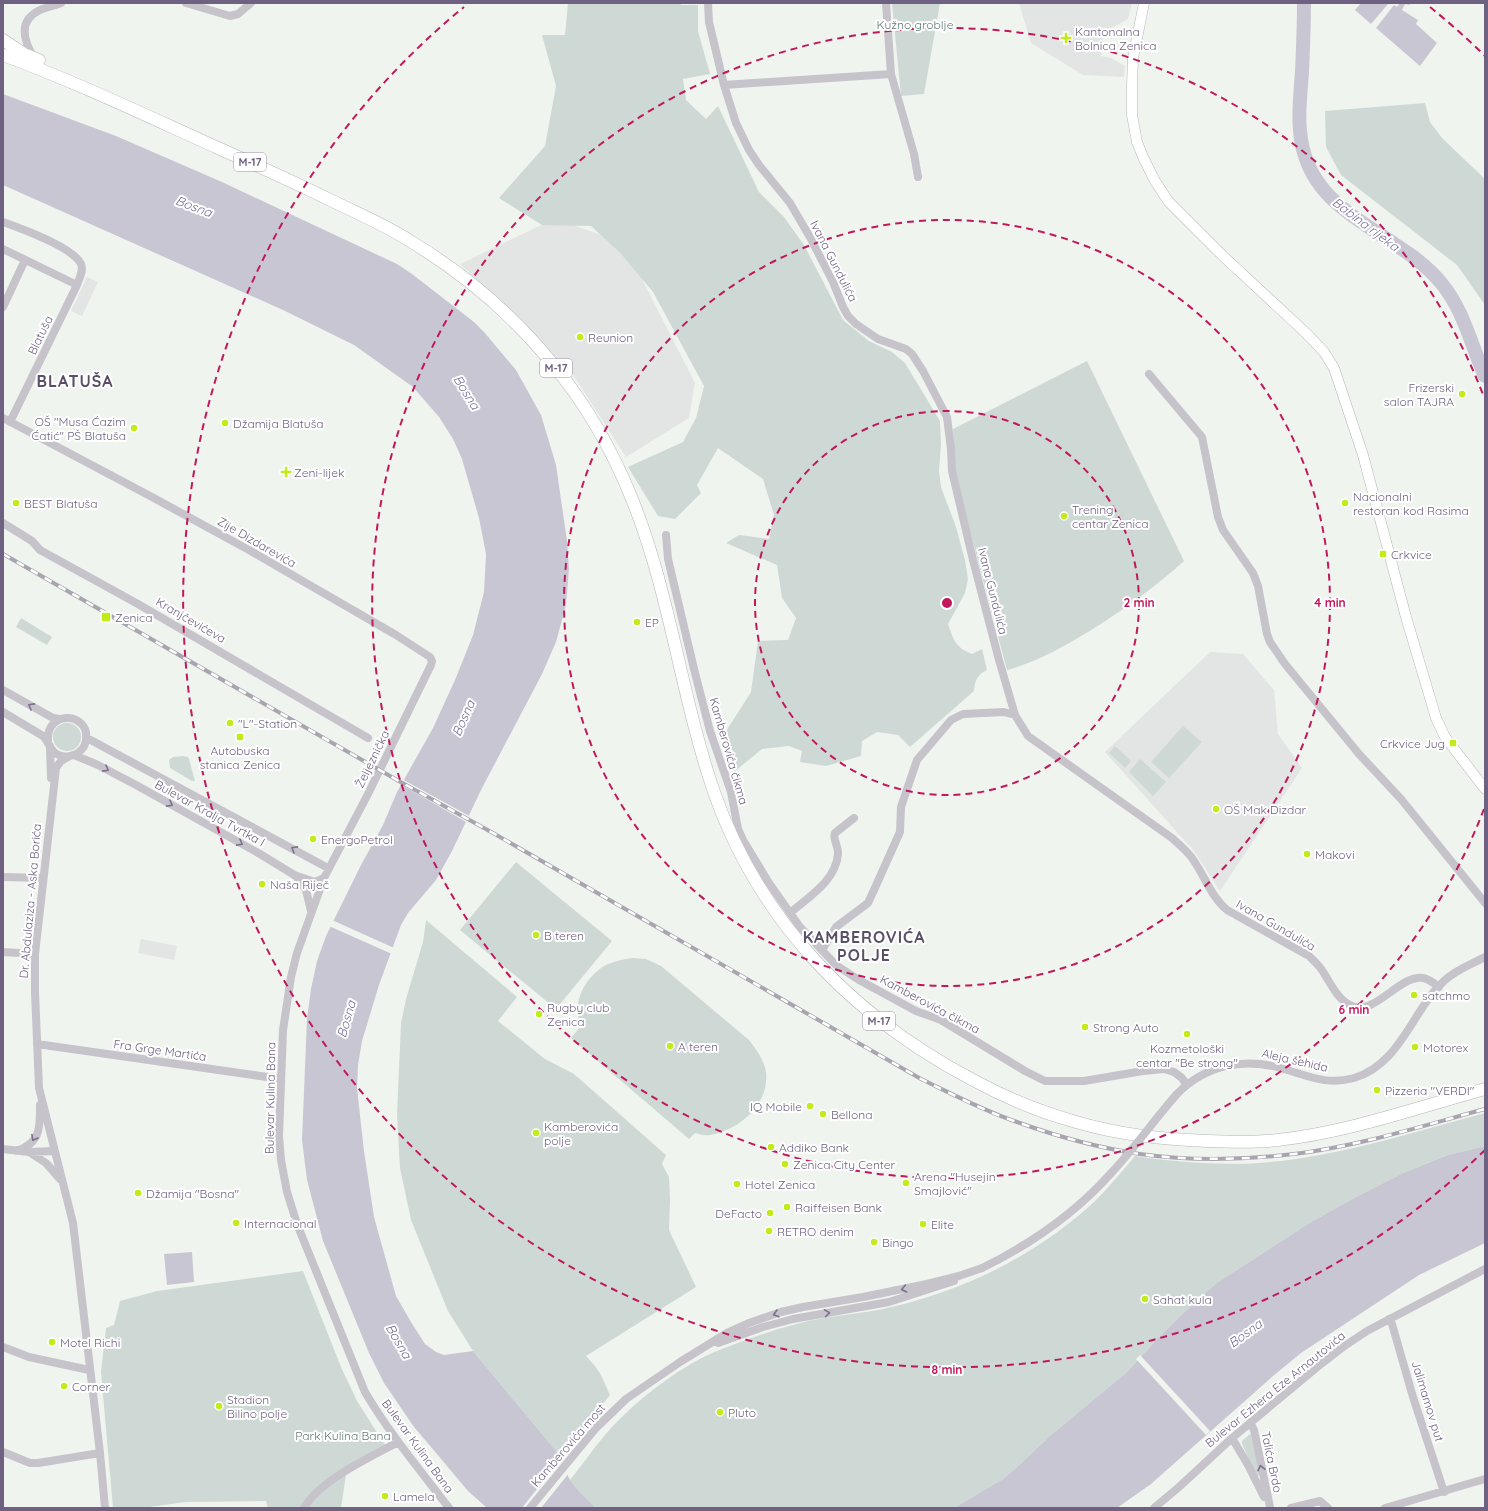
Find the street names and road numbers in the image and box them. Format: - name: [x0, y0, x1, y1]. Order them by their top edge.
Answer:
- road number: M-17: [234, 153, 266, 171]
- street label: Ivana Gundulića: [807, 218, 861, 304]
- street label: Blatuša: [24, 313, 56, 357]
- road number: M-17: [540, 359, 572, 377]
- street label: Zije Dizdarevića: [215, 513, 299, 571]
- street label: Ivana Gundulića: [975, 546, 1011, 636]
- street label: Kranjčevićeva: [153, 594, 229, 646]
- street label: Kamberovića čikma: [706, 696, 752, 806]
- street label: Željeznička: [352, 728, 392, 790]
- street label: Bulevar Kralja Tvrtka I: [152, 776, 268, 850]
- street label: Dr. Abdulaziza - Aska Borića: [16, 823, 44, 979]
- street label: Ivana Gundulića: [1234, 896, 1318, 954]
- street label: Kamberovića čikma: [877, 971, 983, 1037]
- road number: M-17: [863, 1012, 895, 1030]
- street label: Fra Grge Martića: [113, 1036, 207, 1064]
- street label: Bulevar Kulina Bana: [262, 1042, 278, 1154]
- street label: Aleja šehida: [1261, 1045, 1329, 1075]
- street label: Bulevar Ezhera Eze Arnautovića: [1202, 1328, 1348, 1450]
- street label: Jalimamov put: [1409, 1359, 1447, 1443]
- street label: Bulevar Kulina Bana: [379, 1396, 457, 1496]
- street label: Kamberovića most: [528, 1400, 608, 1490]
- street label: Talića Brdo: [1258, 1430, 1286, 1494]

